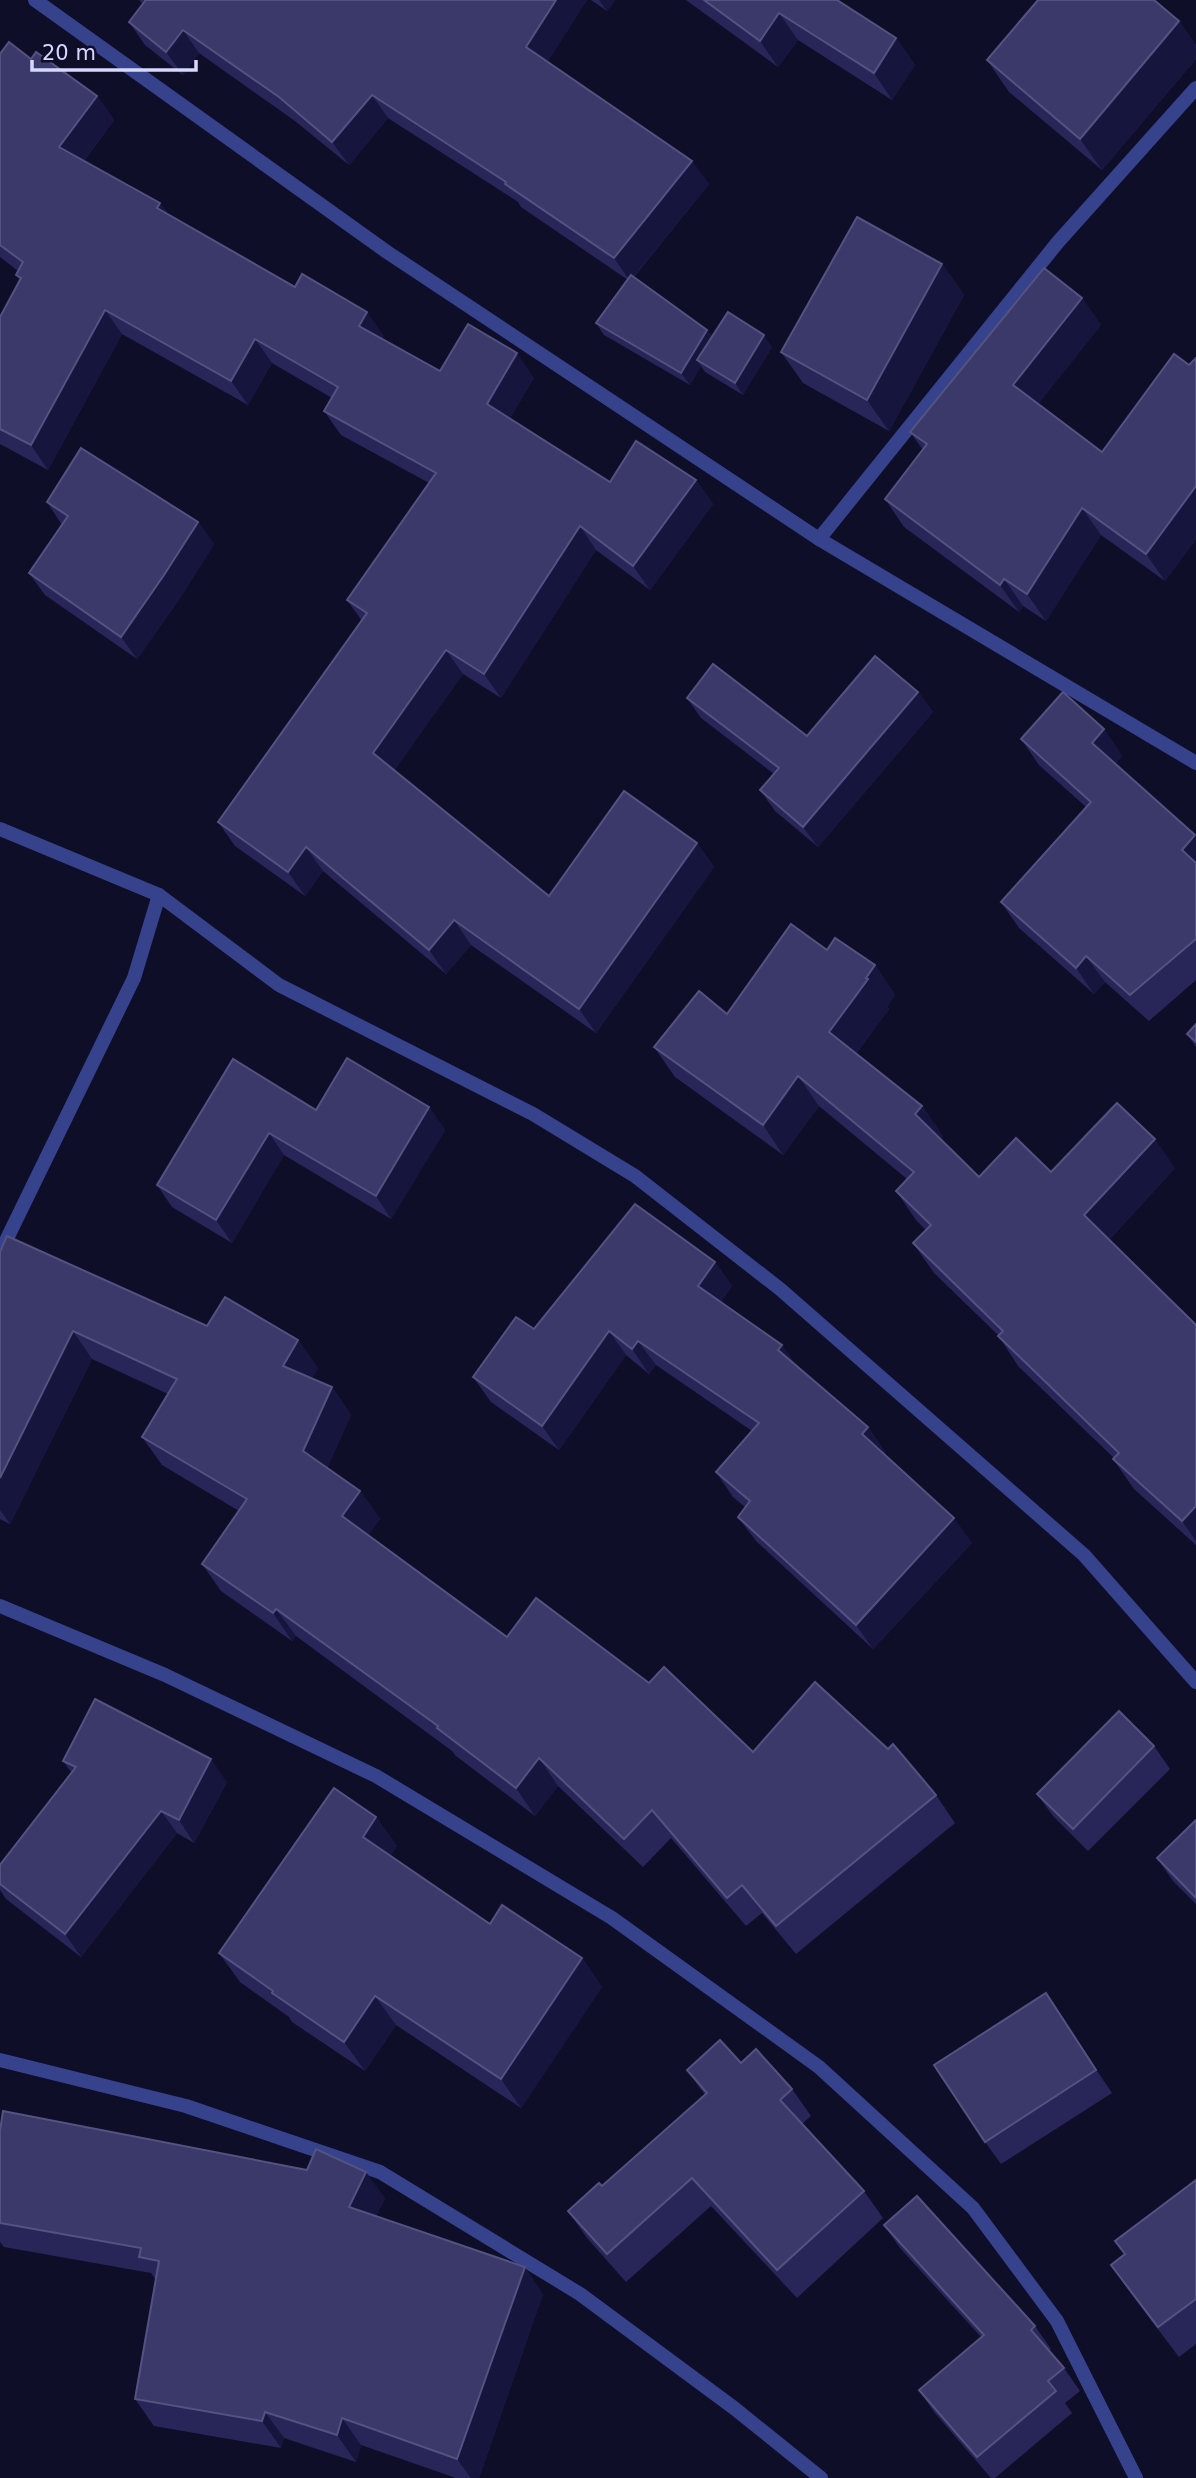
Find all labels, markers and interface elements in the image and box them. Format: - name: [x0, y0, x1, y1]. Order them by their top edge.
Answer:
- scale bar: [32, 28, 196, 72]
- text: 20 m: [42, 41, 96, 65]

